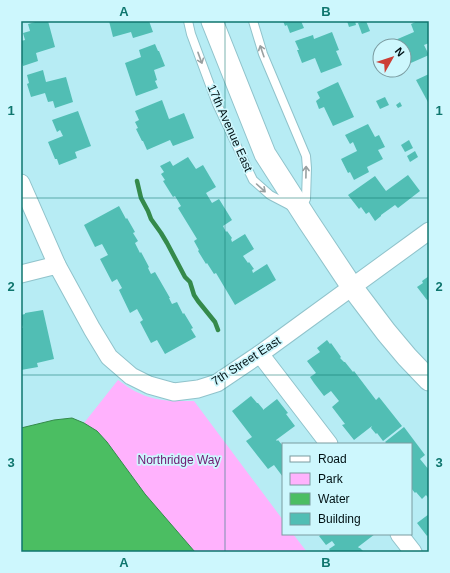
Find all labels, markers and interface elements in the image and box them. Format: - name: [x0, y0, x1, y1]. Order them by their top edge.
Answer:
- text: A: [119, 4, 129, 19]
- text: B: [321, 4, 331, 19]
- north arrow: [372, 38, 412, 78]
- one-way arrow: [258, 45, 266, 57]
- text: N: [393, 45, 407, 59]
- one-way arrow: [197, 52, 205, 64]
- street label: 17th Avenue East: [205, 82, 256, 174]
- text: 1: [7, 103, 15, 118]
- text: 1: [435, 103, 443, 118]
- one-way arrow: [302, 166, 310, 179]
- one-way arrow: [256, 183, 266, 192]
- text: 2: [7, 279, 15, 294]
- text: 2: [435, 279, 443, 294]
- street label: 7th Street East: [209, 333, 284, 388]
- legend: [282, 443, 412, 535]
- text: Road: [318, 452, 347, 466]
- park label: Northridge Way: [138, 453, 220, 467]
- text: 3: [7, 455, 15, 470]
- text: 3: [435, 455, 443, 470]
- text: Park: [318, 472, 344, 486]
- text: Water: [318, 492, 350, 506]
- text: Building: [318, 512, 361, 526]
- text: A: [119, 555, 129, 570]
- text: B: [321, 555, 331, 570]

